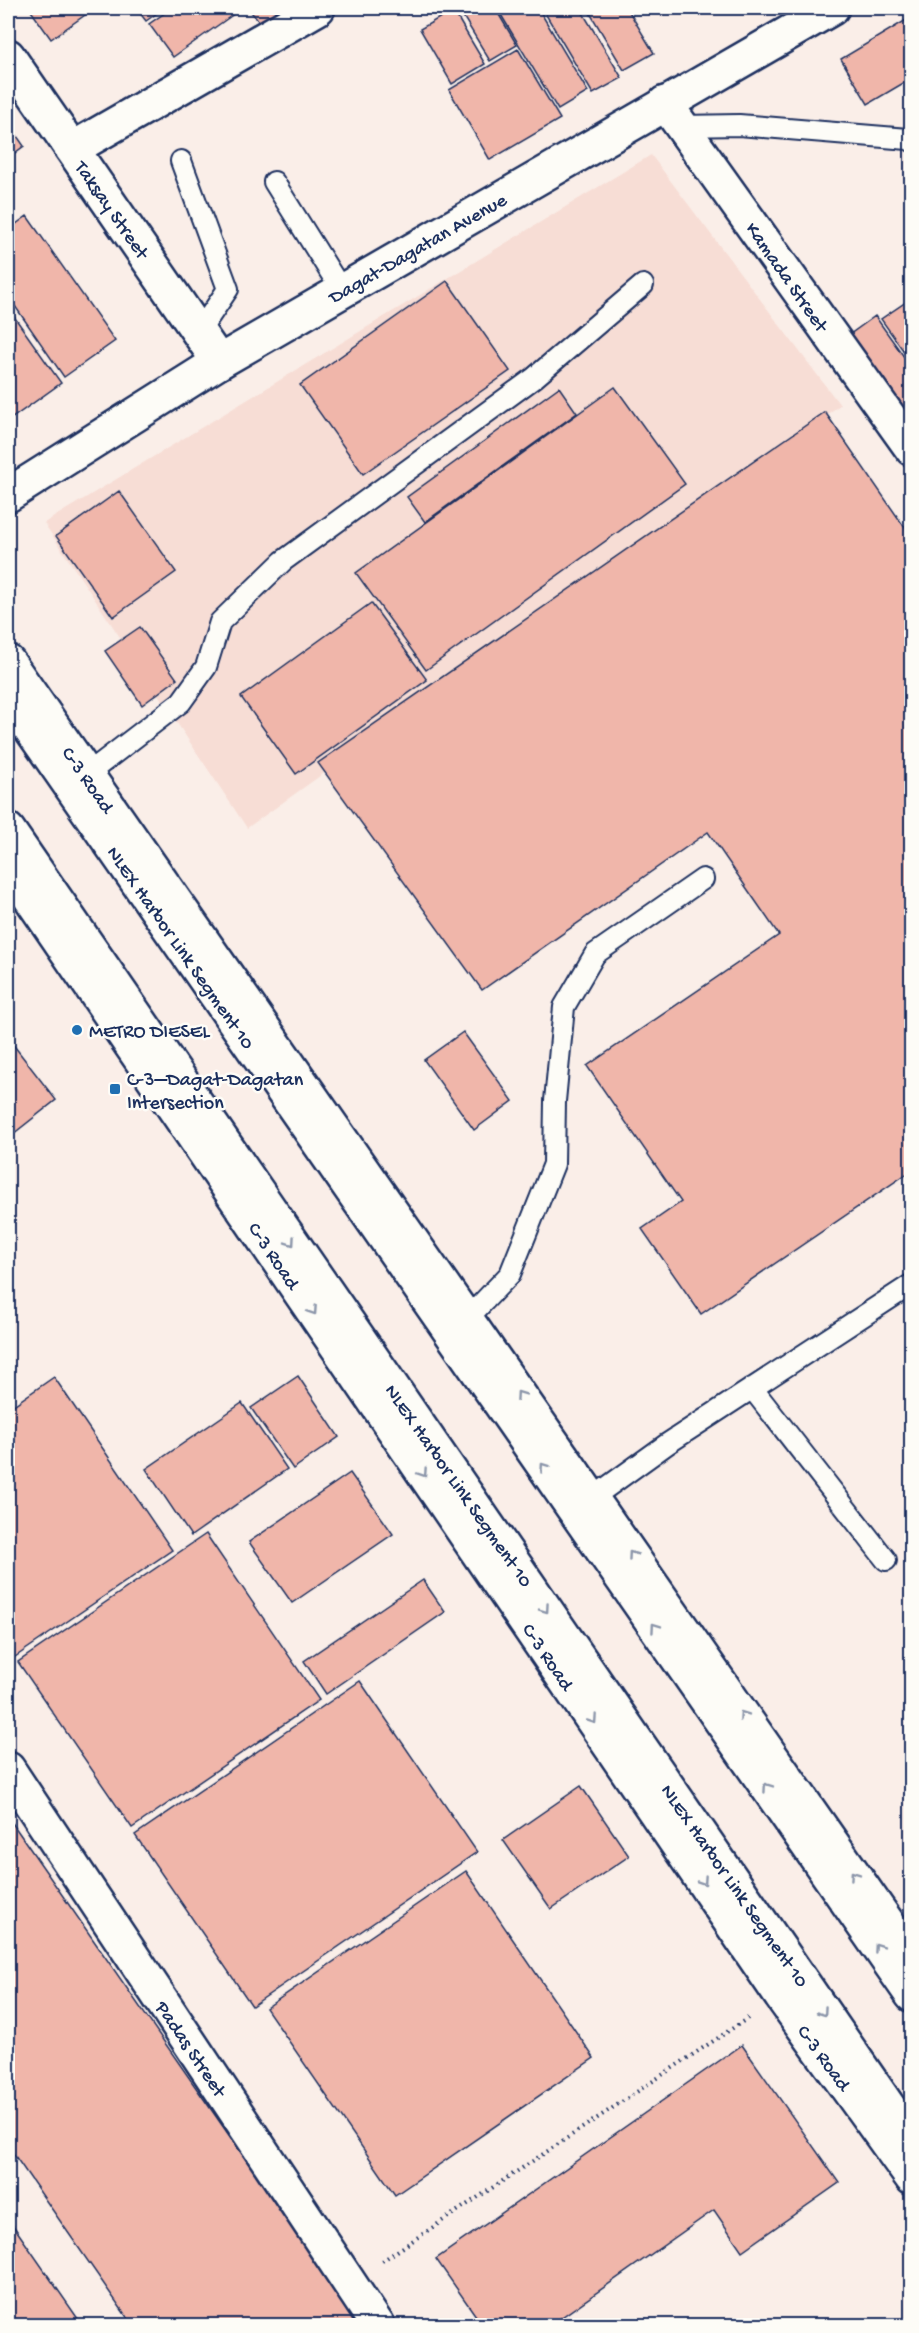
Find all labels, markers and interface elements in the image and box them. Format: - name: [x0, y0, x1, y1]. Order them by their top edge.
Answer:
- street label: Taksay Street: [67, 157, 153, 266]
- street label: Dagat-Dagatan Avenue: [324, 189, 512, 311]
- street label: Kamada Street: [739, 219, 832, 339]
- street label: C-3 Road: [55, 743, 119, 821]
- street label: NLEX Harbor Link Segment 10: [100, 843, 258, 1055]
- place label: METRO DIESEL: [89, 1022, 210, 1045]
- marker: METRO DIESEL: [70, 1023, 84, 1037]
- place label: C-3–Dagat-Dagatan Intersection: [127, 1070, 304, 1116]
- marker: C-3–Dagat-Dagatan Intersection: [108, 1082, 122, 1096]
- street label: C-3 Road: [241, 1219, 304, 1297]
- one-way arrow: [284, 1235, 295, 1246]
- one-way arrow: [306, 1305, 317, 1316]
- street label: NLEX Harbor Link Segment 10: [378, 1381, 536, 1593]
- one-way arrow: [516, 1391, 527, 1402]
- one-way arrow: [540, 1463, 551, 1474]
- one-way arrow: [416, 1466, 427, 1477]
- one-way arrow: [628, 1551, 639, 1562]
- one-way arrow: [538, 1603, 549, 1614]
- street label: C-3 Road: [515, 1620, 578, 1698]
- one-way arrow: [651, 1623, 662, 1634]
- one-way arrow: [739, 1711, 750, 1722]
- one-way arrow: [586, 1713, 597, 1724]
- street label: NLEX Harbor Link Segment 10: [654, 1781, 812, 1993]
- one-way arrow: [763, 1783, 774, 1794]
- one-way arrow: [850, 1871, 861, 1882]
- one-way arrow: [696, 1874, 707, 1885]
- one-way arrow: [874, 1943, 885, 1954]
- street label: Padas Street: [148, 1997, 231, 2104]
- one-way arrow: [816, 2005, 827, 2016]
- street label: C-3 Road: [791, 2022, 855, 2098]

